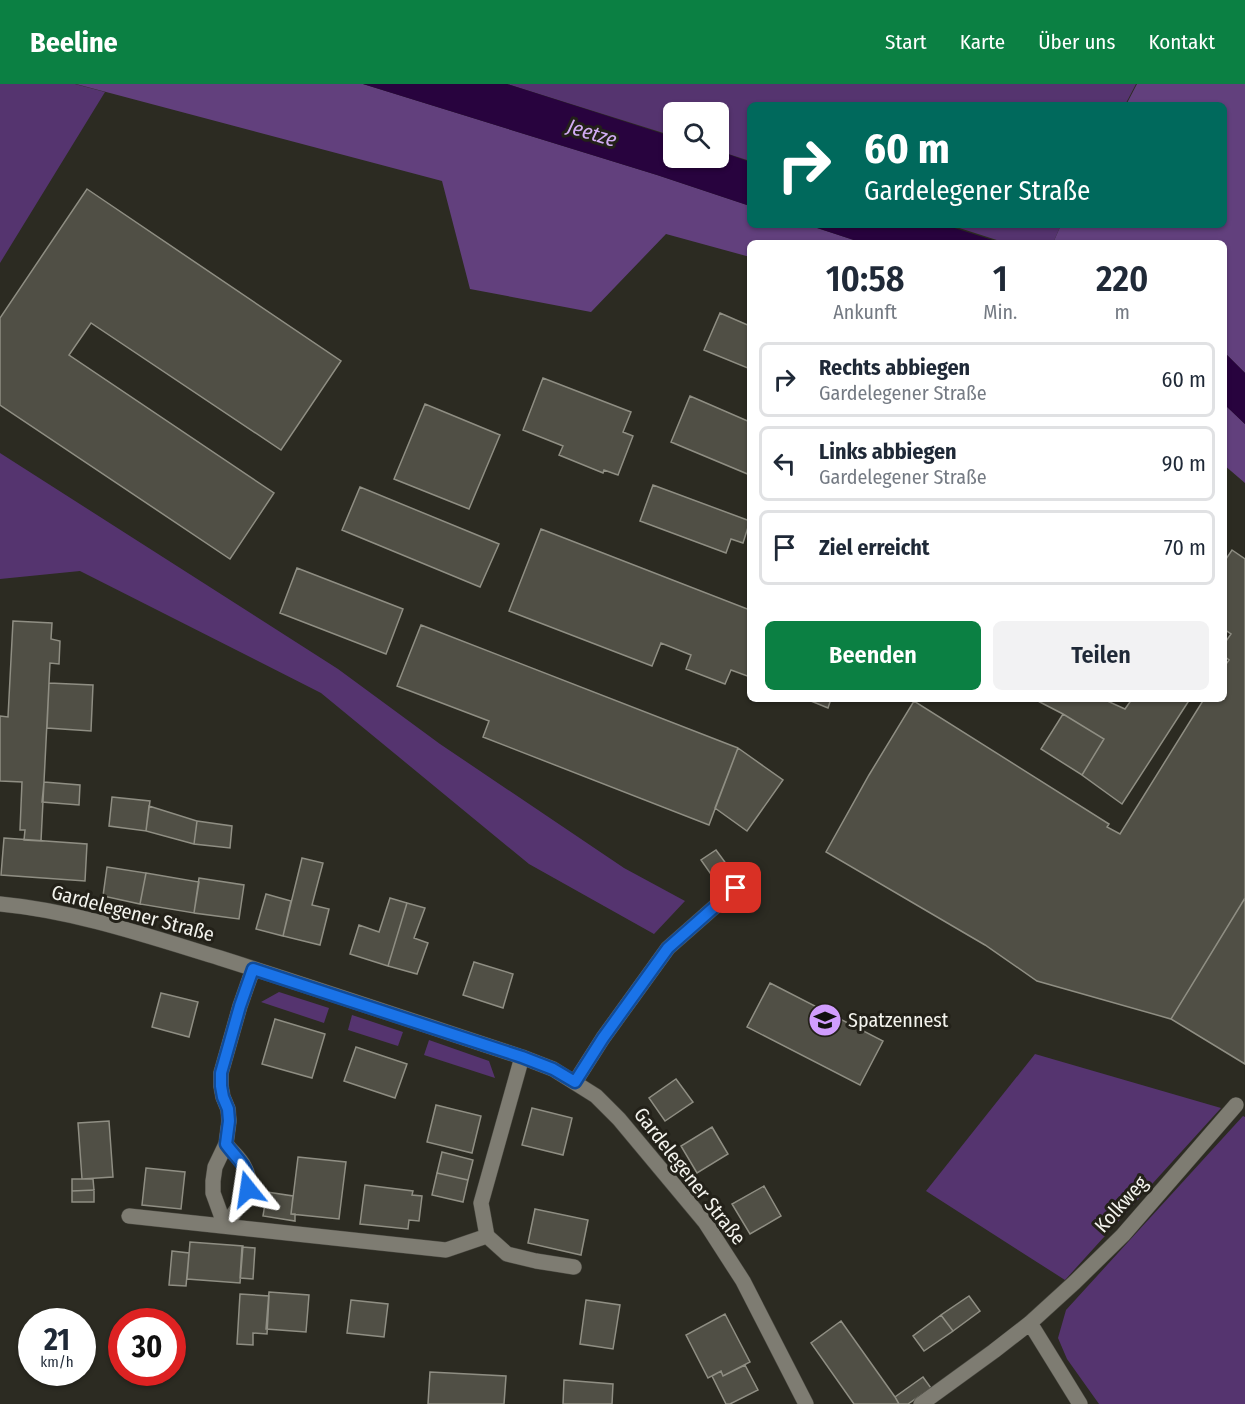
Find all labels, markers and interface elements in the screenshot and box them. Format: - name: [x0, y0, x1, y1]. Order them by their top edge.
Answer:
- text: Beeline: [30, 26, 118, 59]
- text: Start: [885, 29, 927, 55]
- text: Karte: [960, 29, 1005, 55]
- text: Über uns: [1038, 29, 1115, 55]
- text: Kontakt: [1148, 29, 1215, 55]
- map controls: [663, 102, 729, 168]
- button: search: [663, 102, 729, 168]
- water label: Jeetze: [563, 113, 620, 153]
- text: 60 m: [864, 124, 950, 174]
- icon: right: [765, 126, 843, 204]
- text: Gardelegener Straße: [864, 175, 1090, 207]
- text: 10:58: [826, 257, 905, 301]
- text: 1: [993, 257, 1008, 301]
- text: 220: [1096, 257, 1148, 301]
- text: Ankunft: [833, 300, 897, 324]
- text: Min.: [983, 300, 1017, 324]
- text: m: [1114, 300, 1130, 324]
- text: Rechts abbiegen: [819, 354, 970, 381]
- icon: right: [768, 363, 801, 396]
- text: 60 m: [1162, 366, 1206, 393]
- text: Gardelegener Straße: [819, 381, 987, 405]
- text: Links abbiegen: [819, 438, 957, 465]
- icon: left: [768, 447, 801, 480]
- text: 90 m: [1162, 450, 1206, 477]
- text: Gardelegener Straße: [819, 465, 987, 489]
- icon: arrive: [768, 531, 801, 564]
- text: Ziel erreicht: [819, 534, 930, 561]
- text: 70 m: [1164, 534, 1206, 561]
- button: Beenden: [765, 621, 981, 690]
- button: Teilen: [993, 621, 1209, 690]
- pin: [710, 862, 761, 913]
- icon: arrive: [719, 871, 752, 904]
- street label: Gardelegener Straße: [49, 880, 217, 946]
- school or university icon: Spatzennest: [807, 1002, 843, 1038]
- place label: Spatzennest: [848, 1008, 949, 1032]
- street label: Gardelegener Straße: [629, 1103, 751, 1249]
- position arrow: [216, 1157, 280, 1221]
- street label: Kolkweg: [1089, 1170, 1153, 1237]
- speed limit sign: 30: [108, 1308, 186, 1386]
- text: 21: [44, 1322, 70, 1358]
- text: km/h: [40, 1353, 74, 1371]

